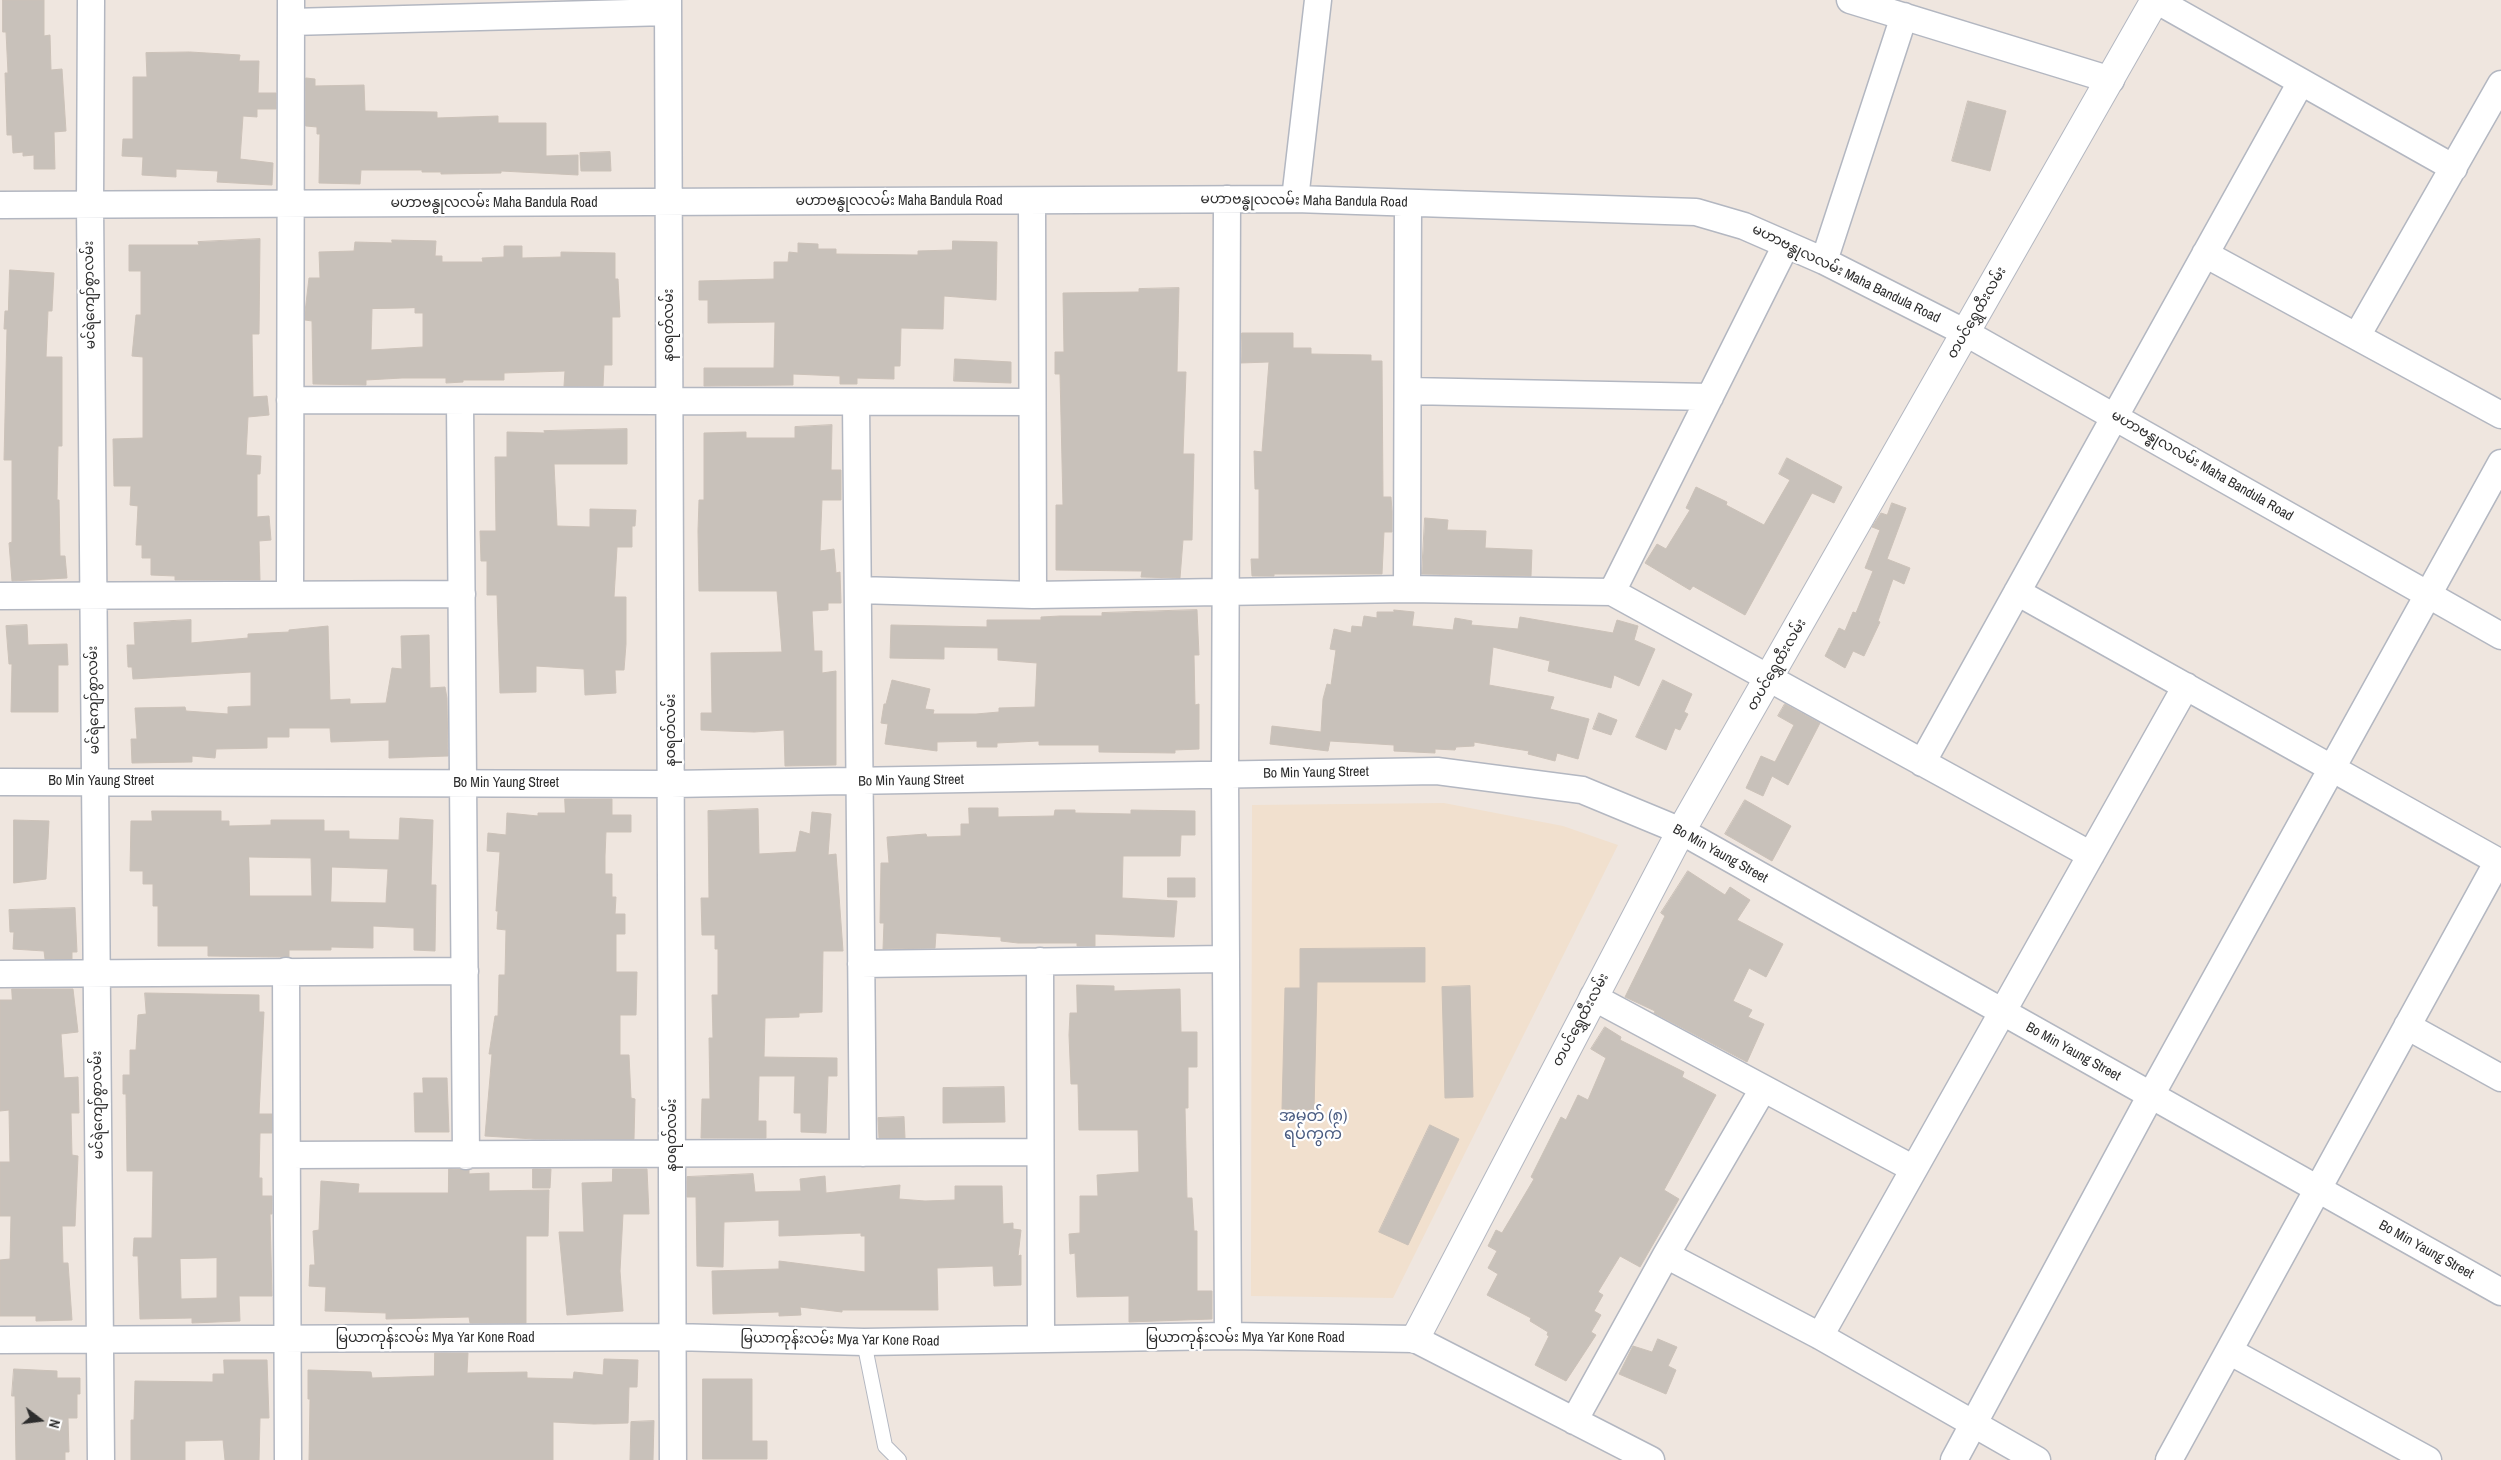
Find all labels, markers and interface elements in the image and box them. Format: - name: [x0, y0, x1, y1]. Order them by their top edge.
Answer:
- street label: မဟာဗန္ဓုလလမ်း Maha Bandula Road: [1200, 191, 1408, 211]
- street label: မဟာဗန္ဓုလလမ်း Maha Bandula Road: [795, 193, 1003, 209]
- street label: မဟာဗန္ဓုလလမ်း Maha Bandula Road: [390, 195, 598, 211]
- street label: မဟာဗန္ဓုလလမ်း Maha Bandula Road: [1749, 221, 1943, 327]
- street label: မင်ရဲကျော်စွာလမ်း: [81, 241, 99, 349]
- street label: တပင်ရွှေထီးလမ်း: [1944, 264, 2010, 362]
- street label: နဝရတ်လမ်း: [661, 289, 677, 361]
- street label: မဟာဗန္ဓုလလမ်း Maha Bandula Road: [2108, 407, 2296, 525]
- street label: တပင်ရွှေထီးလမ်း: [1744, 616, 1810, 714]
- street label: မင်ရဲကျော်စွာလမ်း: [85, 646, 103, 754]
- street label: နဝရတ်လမ်း: [663, 694, 679, 766]
- street label: Bo Min Yaung Street: [1263, 764, 1369, 782]
- street label: Bo Min Yaung Street: [858, 772, 964, 790]
- street label: Bo Min Yaung Street: [48, 773, 154, 789]
- street label: Bo Min Yaung Street: [453, 775, 559, 791]
- street label: Bo Min Yaung Street: [1670, 821, 1770, 887]
- street label: တပင်ရွှေထီးလမ်း: [1549, 970, 1613, 1070]
- street label: Bo Min Yaung Street: [2023, 1019, 2123, 1085]
- street label: မင်ရဲကျော်စွာလမ်း: [89, 1051, 107, 1159]
- street label: နဝရတ်လမ်း: [664, 1099, 680, 1171]
- district label: အမှတ် (၈) ရပ်ကွက်: [1279, 1107, 1347, 1145]
- street label: Bo Min Yaung Street: [2376, 1217, 2476, 1283]
- street label: မြယာကုန်းလမ်း Mya Yar Kone Road: [335, 1330, 535, 1346]
- street label: မြယာကုန်းလမ်း Mya Yar Kone Road: [740, 1330, 940, 1350]
- street label: မြယာကုန်းလမ်း Mya Yar Kone Road: [1145, 1330, 1345, 1346]
- north arrow: [15, 1395, 65, 1445]
- text: N: [45, 1418, 64, 1430]

